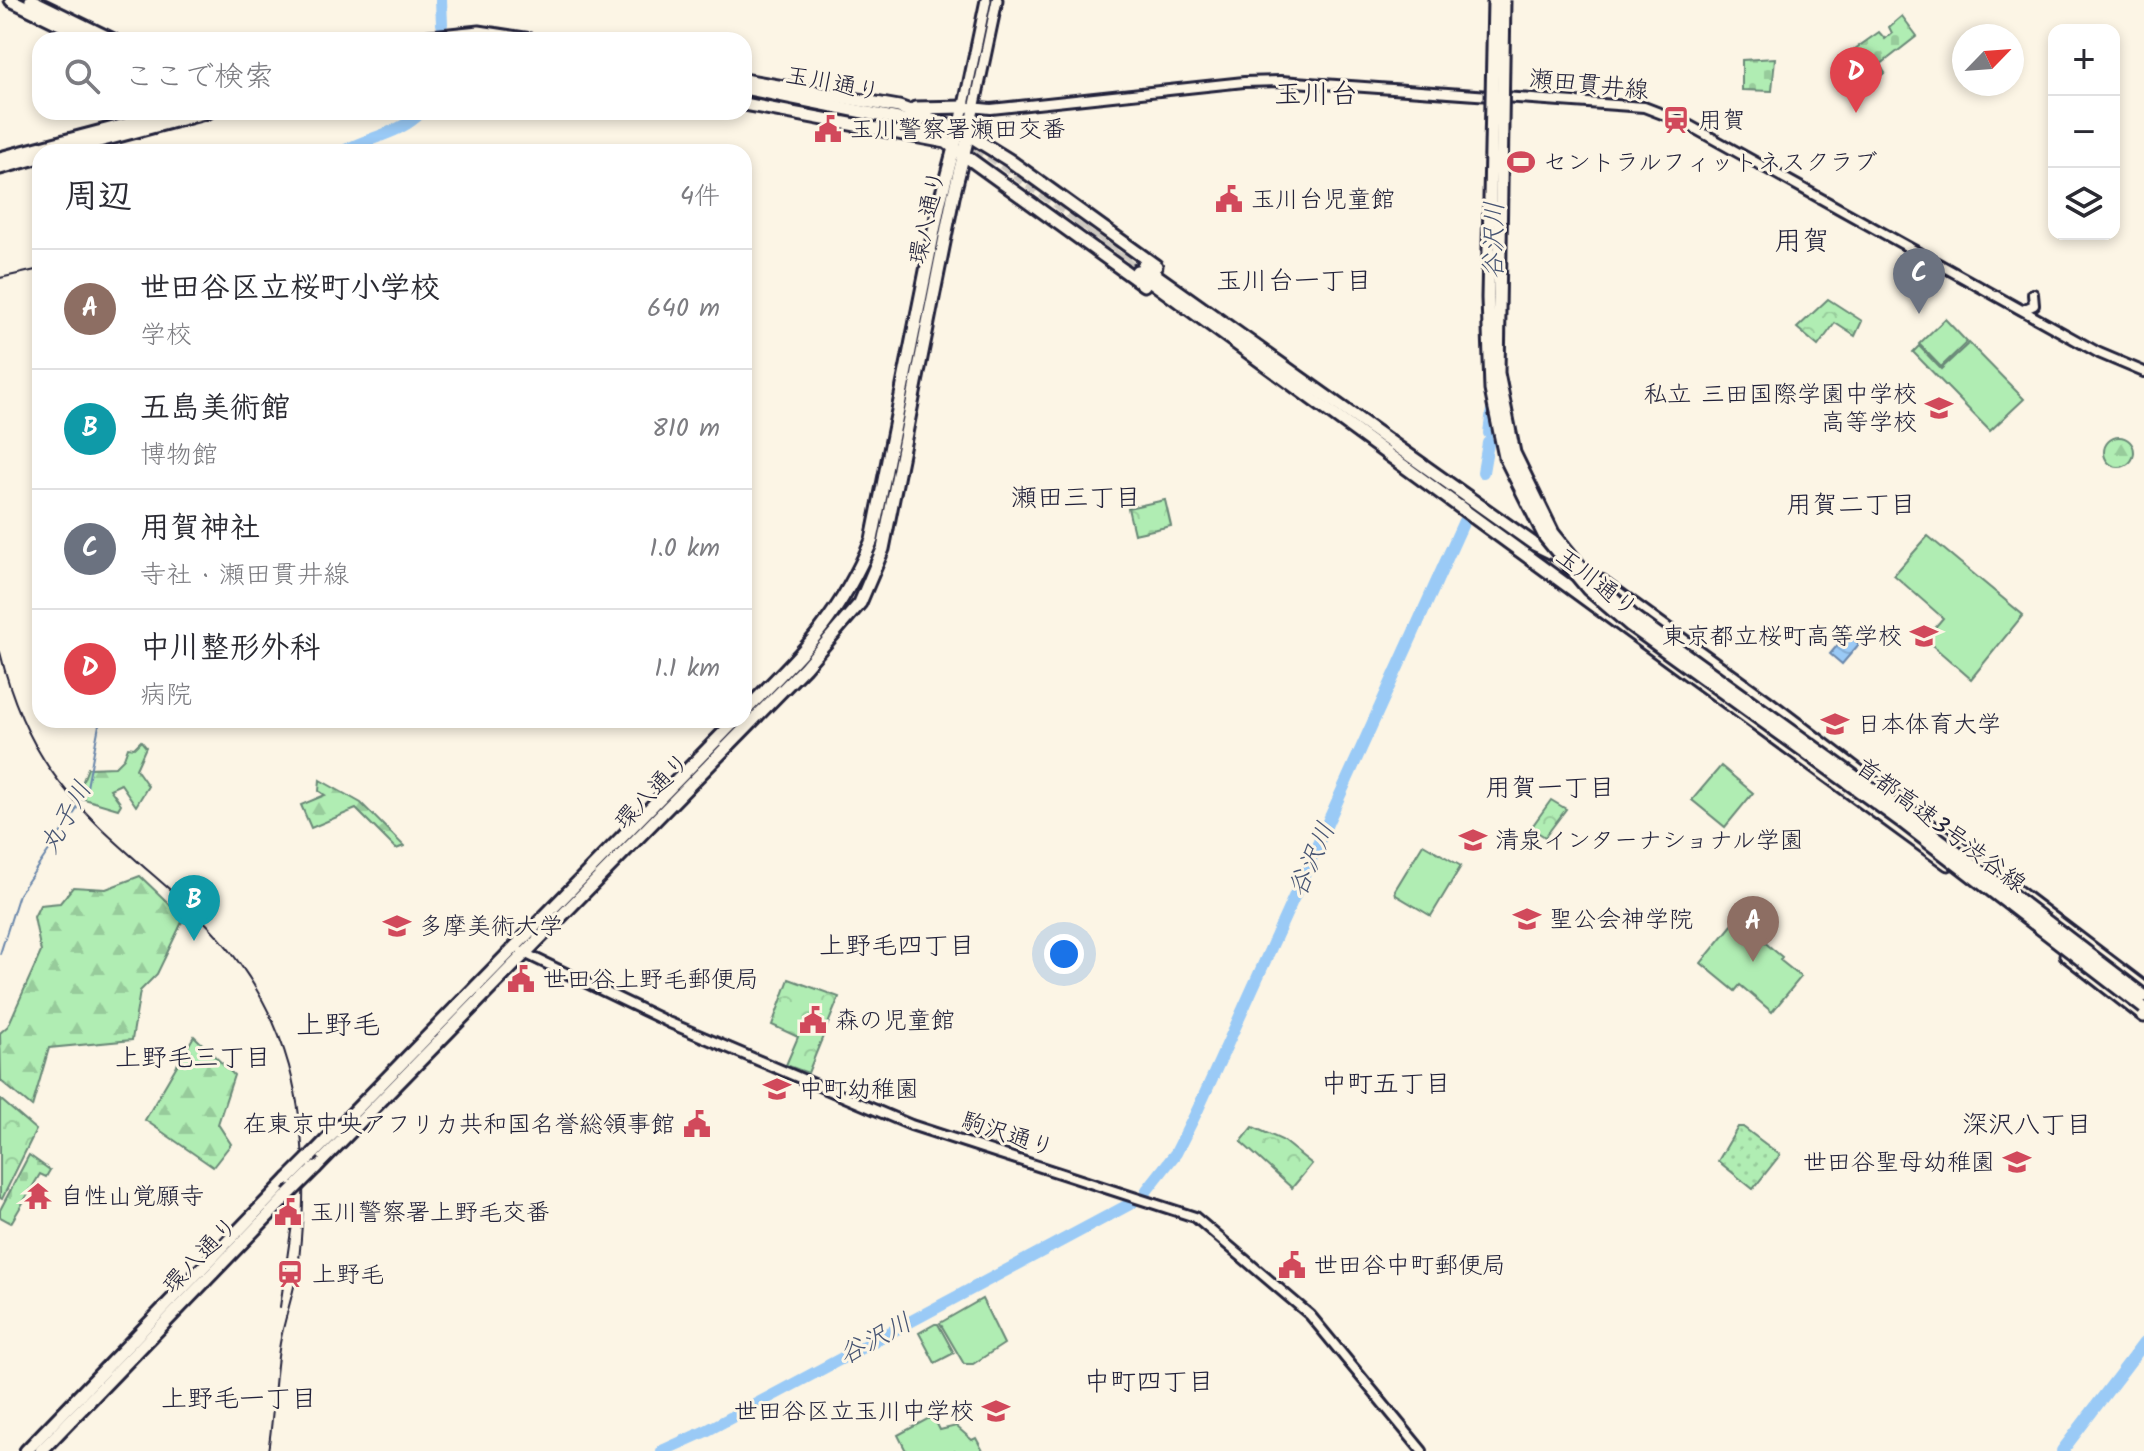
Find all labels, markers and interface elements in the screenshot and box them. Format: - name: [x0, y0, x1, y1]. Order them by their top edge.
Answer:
- north arrow: [1952, 24, 2024, 96]
- map controls: [2048, 24, 2120, 240]
- button: +: [2048, 24, 2120, 96]
- search box: [32, 32, 752, 120]
- pin: D: [1830, 47, 1882, 113]
- icon: search: [60, 54, 104, 98]
- text: ここで検索: [124, 54, 274, 102]
- street label: 玉川通り: [782, 56, 884, 113]
- street label: 瀬田貫井線: [1527, 60, 1651, 111]
- district label: 玉川台: [1274, 73, 1358, 118]
- button: −: [2048, 96, 2120, 168]
- place label: 用賀: [1698, 102, 1746, 141]
- station icon: 用賀: [1661, 105, 1691, 135]
- place label: 玉川警察署瀬田交番: [850, 111, 1066, 150]
- public building icon: 玉川警察署瀬田交番: [813, 114, 843, 144]
- place label: セントラルフィットネスクラブ: [1543, 144, 1878, 183]
- sports icon: セントラルフィットネスクラブ: [1506, 147, 1536, 177]
- street label: 環八通り: [899, 166, 958, 268]
- button: layers: [2048, 168, 2120, 240]
- text: 周辺: [64, 171, 132, 225]
- text: 4件: [680, 176, 720, 218]
- place label: 玉川台児童館: [1251, 181, 1395, 220]
- public building icon: 玉川台児童館: [1214, 184, 1244, 214]
- water label: 谷沢川: [1473, 201, 1517, 279]
- district label: 用賀: [1774, 220, 1830, 265]
- pin: C: [1893, 248, 1945, 314]
- district label: 玉川台一丁目: [1216, 261, 1372, 303]
- text: 世田谷区立桜町小学校: [140, 265, 440, 313]
- text: A: [82, 288, 98, 330]
- text: 640 m: [647, 288, 720, 330]
- text: 学校: [140, 315, 192, 357]
- place label: 私立 三田国際学園中学校 高等学校: [1643, 376, 1917, 443]
- text: 五島美術館: [140, 385, 290, 433]
- school or university icon: 私立 三田国際学園中学校 高等学校: [1924, 393, 1954, 423]
- text: B: [82, 408, 98, 450]
- text: 810 m: [652, 408, 720, 450]
- text: 博物館: [140, 435, 218, 477]
- district label: 瀬田三丁目: [1011, 478, 1141, 520]
- district label: 用賀二丁目: [1786, 485, 1916, 527]
- text: 用賀神社: [140, 505, 260, 553]
- text: C: [82, 528, 98, 570]
- text: 1.0 km: [649, 528, 720, 570]
- street label: 玉川通り: [1546, 538, 1646, 628]
- text: 寺社 · 瀬田貫井線: [140, 555, 349, 597]
- place label: 東京都立桜町高等学校: [1662, 618, 1902, 657]
- school or university icon: 東京都立桜町高等学校: [1909, 621, 1939, 651]
- text: 中川整形外科: [140, 625, 320, 673]
- text: D: [81, 648, 99, 690]
- text: 1.1 km: [654, 648, 720, 690]
- text: 病院: [140, 675, 192, 717]
- place label: 日本体育大学: [1857, 706, 2001, 745]
- school or university icon: 日本体育大学: [1820, 709, 1850, 739]
- street label: 環八通り: [606, 744, 700, 840]
- street label: 首都高速3号渋谷線: [1846, 749, 2034, 904]
- district label: 用賀一丁目: [1485, 768, 1615, 810]
- water label: 丸子川: [29, 774, 104, 862]
- water label: 谷沢川: [1278, 816, 1348, 904]
- place label: 清泉インターナショナル学園: [1495, 822, 1804, 861]
- school or university icon: 清泉インターナショナル学園: [1458, 825, 1488, 855]
- pin: B: [168, 875, 220, 941]
- pin: A: [1727, 896, 1779, 962]
- place label: 聖公会神学院: [1549, 901, 1693, 940]
- school or university icon: 聖公会神学院: [1512, 904, 1542, 934]
- place label: 多摩美術大学: [419, 908, 563, 947]
- school or university icon: 多摩美術大学: [382, 911, 412, 941]
- district label: 上野毛四丁目: [819, 926, 975, 968]
- your location: [1044, 934, 1084, 974]
- place label: 世田谷上野毛郵便局: [543, 961, 759, 1000]
- public building icon: 世田谷上野毛郵便局: [506, 964, 536, 994]
- place label: 森の児童館: [835, 1002, 955, 1041]
- district label: 上野毛: [296, 1004, 380, 1049]
- public building icon: 森の児童館: [798, 1005, 828, 1035]
- district label: 上野毛三丁目: [115, 1038, 271, 1080]
- district label: 中町五丁目: [1321, 1064, 1451, 1106]
- place label: 中町幼稚園: [799, 1071, 919, 1110]
- school or university icon: 中町幼稚園: [762, 1074, 792, 1104]
- street label: 駒沢通り: [956, 1102, 1059, 1169]
- district label: 深沢八丁目: [1962, 1105, 2092, 1147]
- place label: 在東京中央アフリカ共和国名誉総領事館: [243, 1106, 675, 1145]
- public building icon: 在東京中央アフリカ共和国名誉総領事館: [682, 1109, 712, 1139]
- place label: 世田谷聖母幼稚園: [1803, 1144, 1995, 1183]
- school or university icon: 世田谷聖母幼稚園: [2002, 1147, 2032, 1177]
- place label: 自性山覚願寺: [60, 1178, 204, 1217]
- temple icon: 自性山覚願寺: [23, 1181, 53, 1211]
- place label: 玉川警察署上野毛交番: [310, 1194, 550, 1233]
- public building icon: 玉川警察署上野毛交番: [273, 1197, 303, 1227]
- street label: 環八通り: [154, 1208, 248, 1304]
- place label: 世田谷中町郵便局: [1314, 1247, 1506, 1286]
- public building icon: 世田谷中町郵便局: [1277, 1250, 1307, 1280]
- place label: 上野毛: [312, 1256, 384, 1295]
- station icon: 上野毛: [275, 1259, 305, 1289]
- water label: 谷沢川: [832, 1303, 920, 1377]
- district label: 中町四丁目: [1084, 1362, 1214, 1404]
- district label: 上野毛一丁目: [161, 1379, 317, 1421]
- place label: 世田谷区立玉川中学校: [734, 1393, 974, 1432]
- school or university icon: 世田谷区立玉川中学校: [981, 1396, 1011, 1426]

